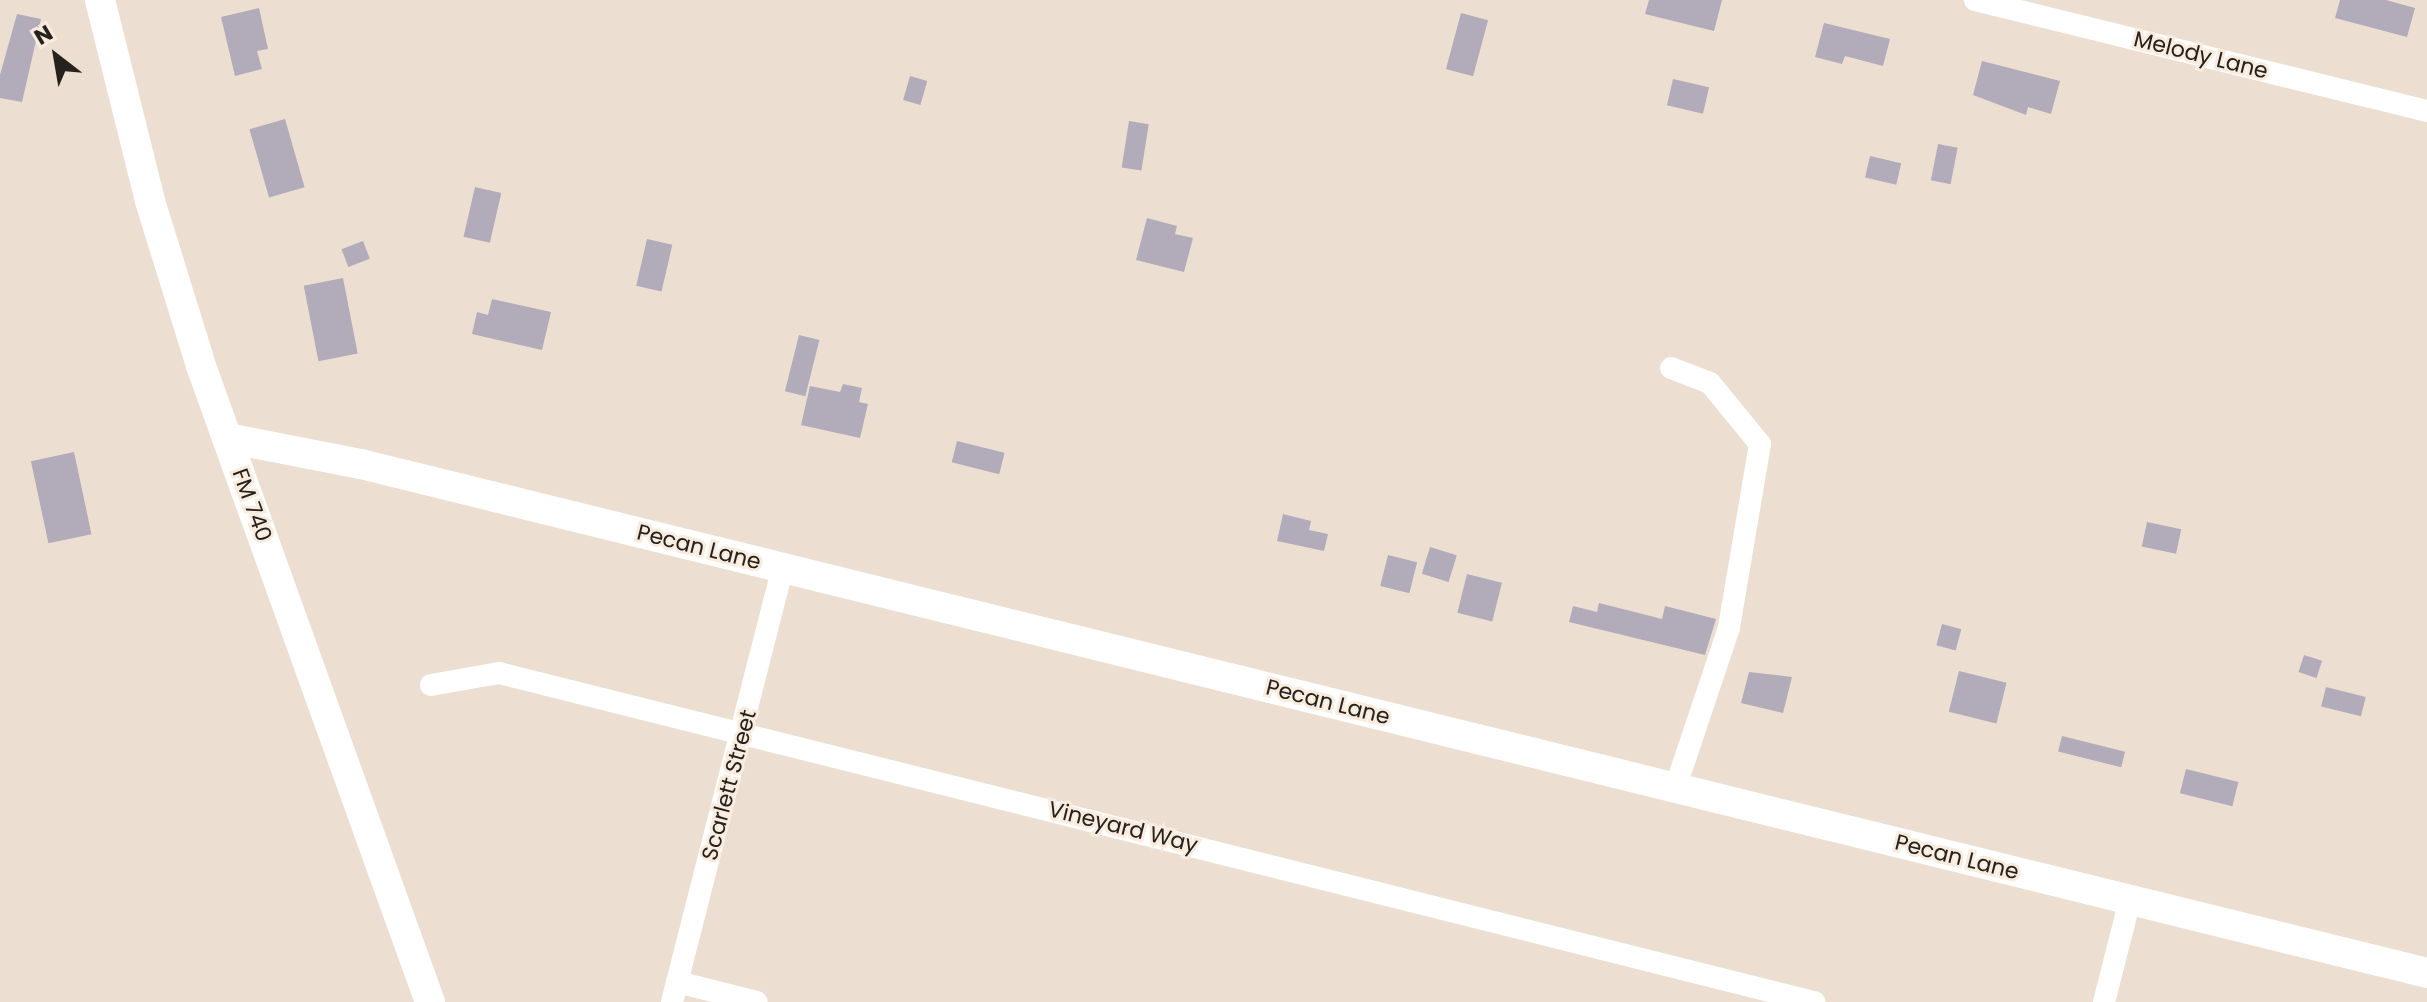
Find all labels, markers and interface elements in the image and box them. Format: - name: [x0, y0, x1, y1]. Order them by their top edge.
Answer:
- north arrow: [16, 16, 96, 96]
- text: N: [28, 17, 58, 53]
- street label: Melody Lane: [2131, 26, 2271, 84]
- street label: FM 740: [227, 465, 277, 545]
- street label: Pecan Lane: [634, 519, 764, 575]
- street label: Pecan Lane: [1263, 674, 1393, 730]
- street label: Scarlett Street: [696, 707, 762, 863]
- street label: Vineyard Way: [1046, 796, 1200, 858]
- street label: Pecan Lane: [1892, 829, 2022, 885]

